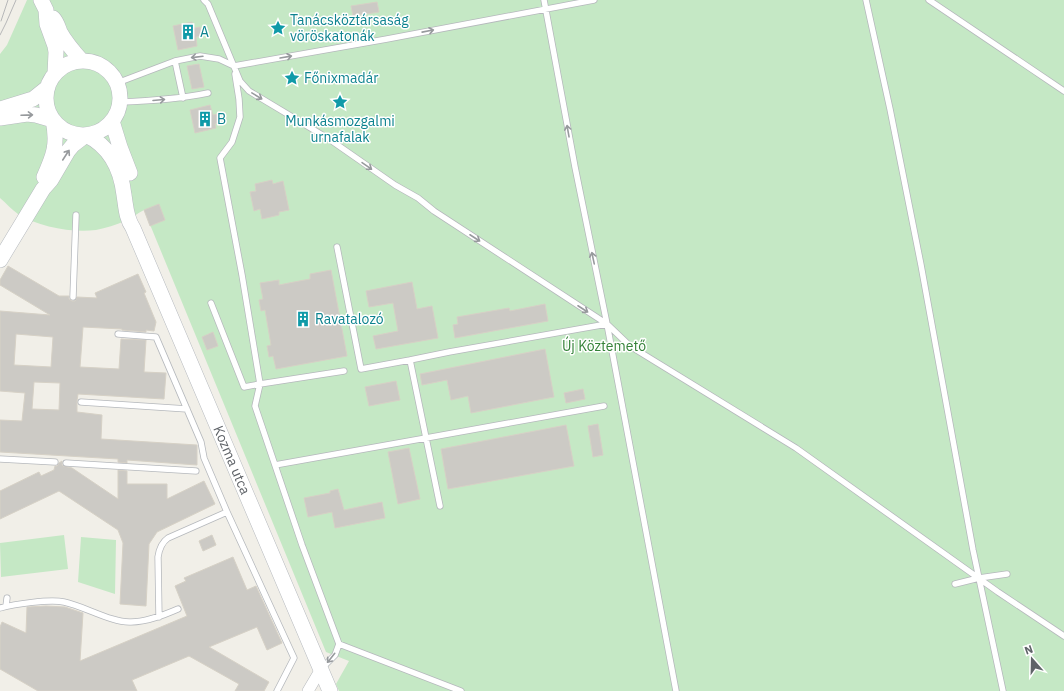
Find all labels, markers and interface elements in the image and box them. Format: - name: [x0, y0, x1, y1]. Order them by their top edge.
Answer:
- place label: Tanácsköztársaság vöröskatonák: [290, 11, 409, 45]
- place icon: Tanácsköztársaság vöröskatonák: [269, 19, 287, 37]
- building icon: A: [179, 23, 197, 41]
- place label: A: [200, 23, 209, 41]
- one-way arrow: [421, 27, 434, 35]
- one-way arrow: [191, 53, 204, 61]
- one-way arrow: [279, 53, 292, 61]
- place icon: Főnixmadár: [283, 69, 301, 87]
- place label: Főnixmadár: [304, 69, 378, 87]
- one-way arrow: [251, 92, 262, 100]
- place icon: Munkásmozgalmi urnafalak: [331, 93, 349, 111]
- one-way arrow: [152, 96, 165, 103]
- building icon: B: [196, 110, 214, 128]
- place label: B: [217, 110, 226, 128]
- one-way arrow: [20, 111, 33, 119]
- place label: Munkásmozgalmi urnafalak: [285, 112, 395, 146]
- one-way arrow: [564, 125, 572, 138]
- one-way arrow: [62, 149, 70, 161]
- one-way arrow: [361, 162, 372, 170]
- one-way arrow: [469, 234, 480, 242]
- one-way arrow: [589, 252, 597, 265]
- one-way arrow: [578, 305, 589, 313]
- building icon: Ravatalozó: [294, 310, 312, 328]
- place label: Ravatalozó: [315, 310, 384, 328]
- park label: Új Köztemető: [562, 336, 646, 355]
- street label: Kozma utca: [209, 423, 255, 498]
- north arrow: [1012, 639, 1052, 679]
- text: N: [1022, 642, 1035, 658]
- one-way arrow: [327, 652, 336, 663]

